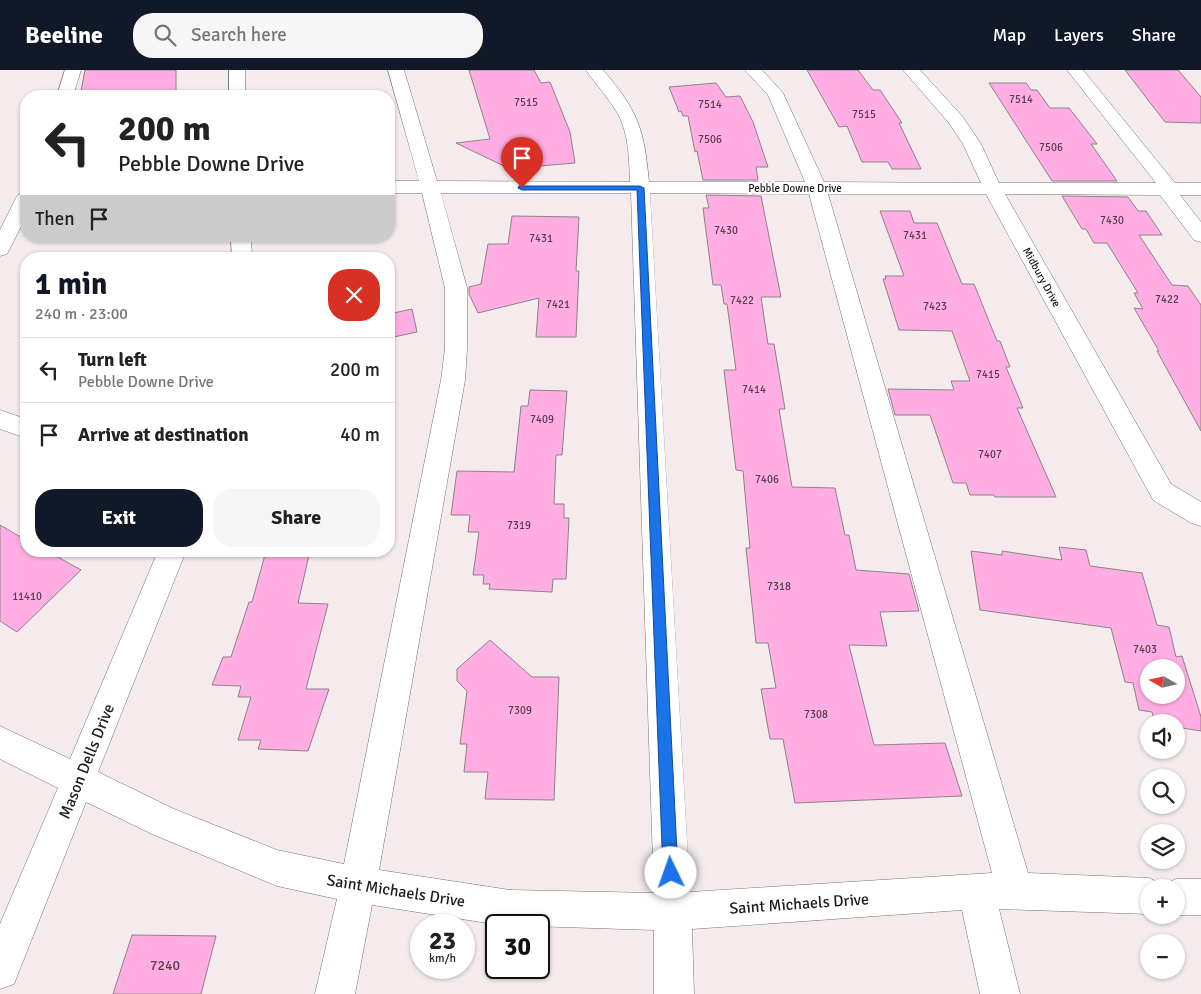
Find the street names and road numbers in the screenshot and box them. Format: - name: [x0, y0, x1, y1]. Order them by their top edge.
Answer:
- street label: Pebble Downe Drive: [748, 182, 842, 195]
- street label: Midbury Drive: [1020, 245, 1063, 309]
- street label: Mason Dells Drive: [55, 701, 119, 822]
- street label: Saint Michaels Drive: [325, 870, 466, 912]
- street label: Saint Michaels Drive: [729, 889, 869, 919]

